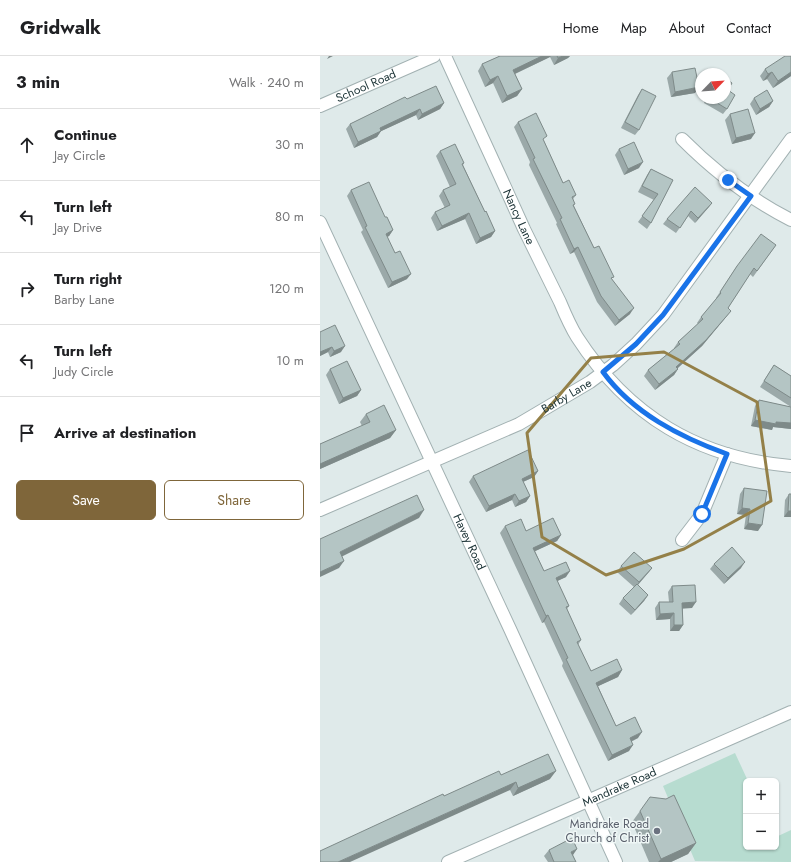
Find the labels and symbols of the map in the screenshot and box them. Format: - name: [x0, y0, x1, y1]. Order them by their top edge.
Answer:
- street label: School Road: [333, 65, 399, 107]
- north arrow: [695, 68, 731, 104]
- route end: [719, 171, 737, 189]
- street label: Nancy Lane: [498, 186, 539, 248]
- street label: Barby Lane: [538, 374, 595, 418]
- route start: [693, 505, 711, 523]
- street label: Havey Road: [448, 511, 490, 573]
- street label: Mandrake Road: [579, 763, 659, 811]
- place label: Mandrake Road Church of Christ: [566, 815, 649, 847]
- marker: Mandrake Road Church of Christ: [652, 826, 662, 836]

